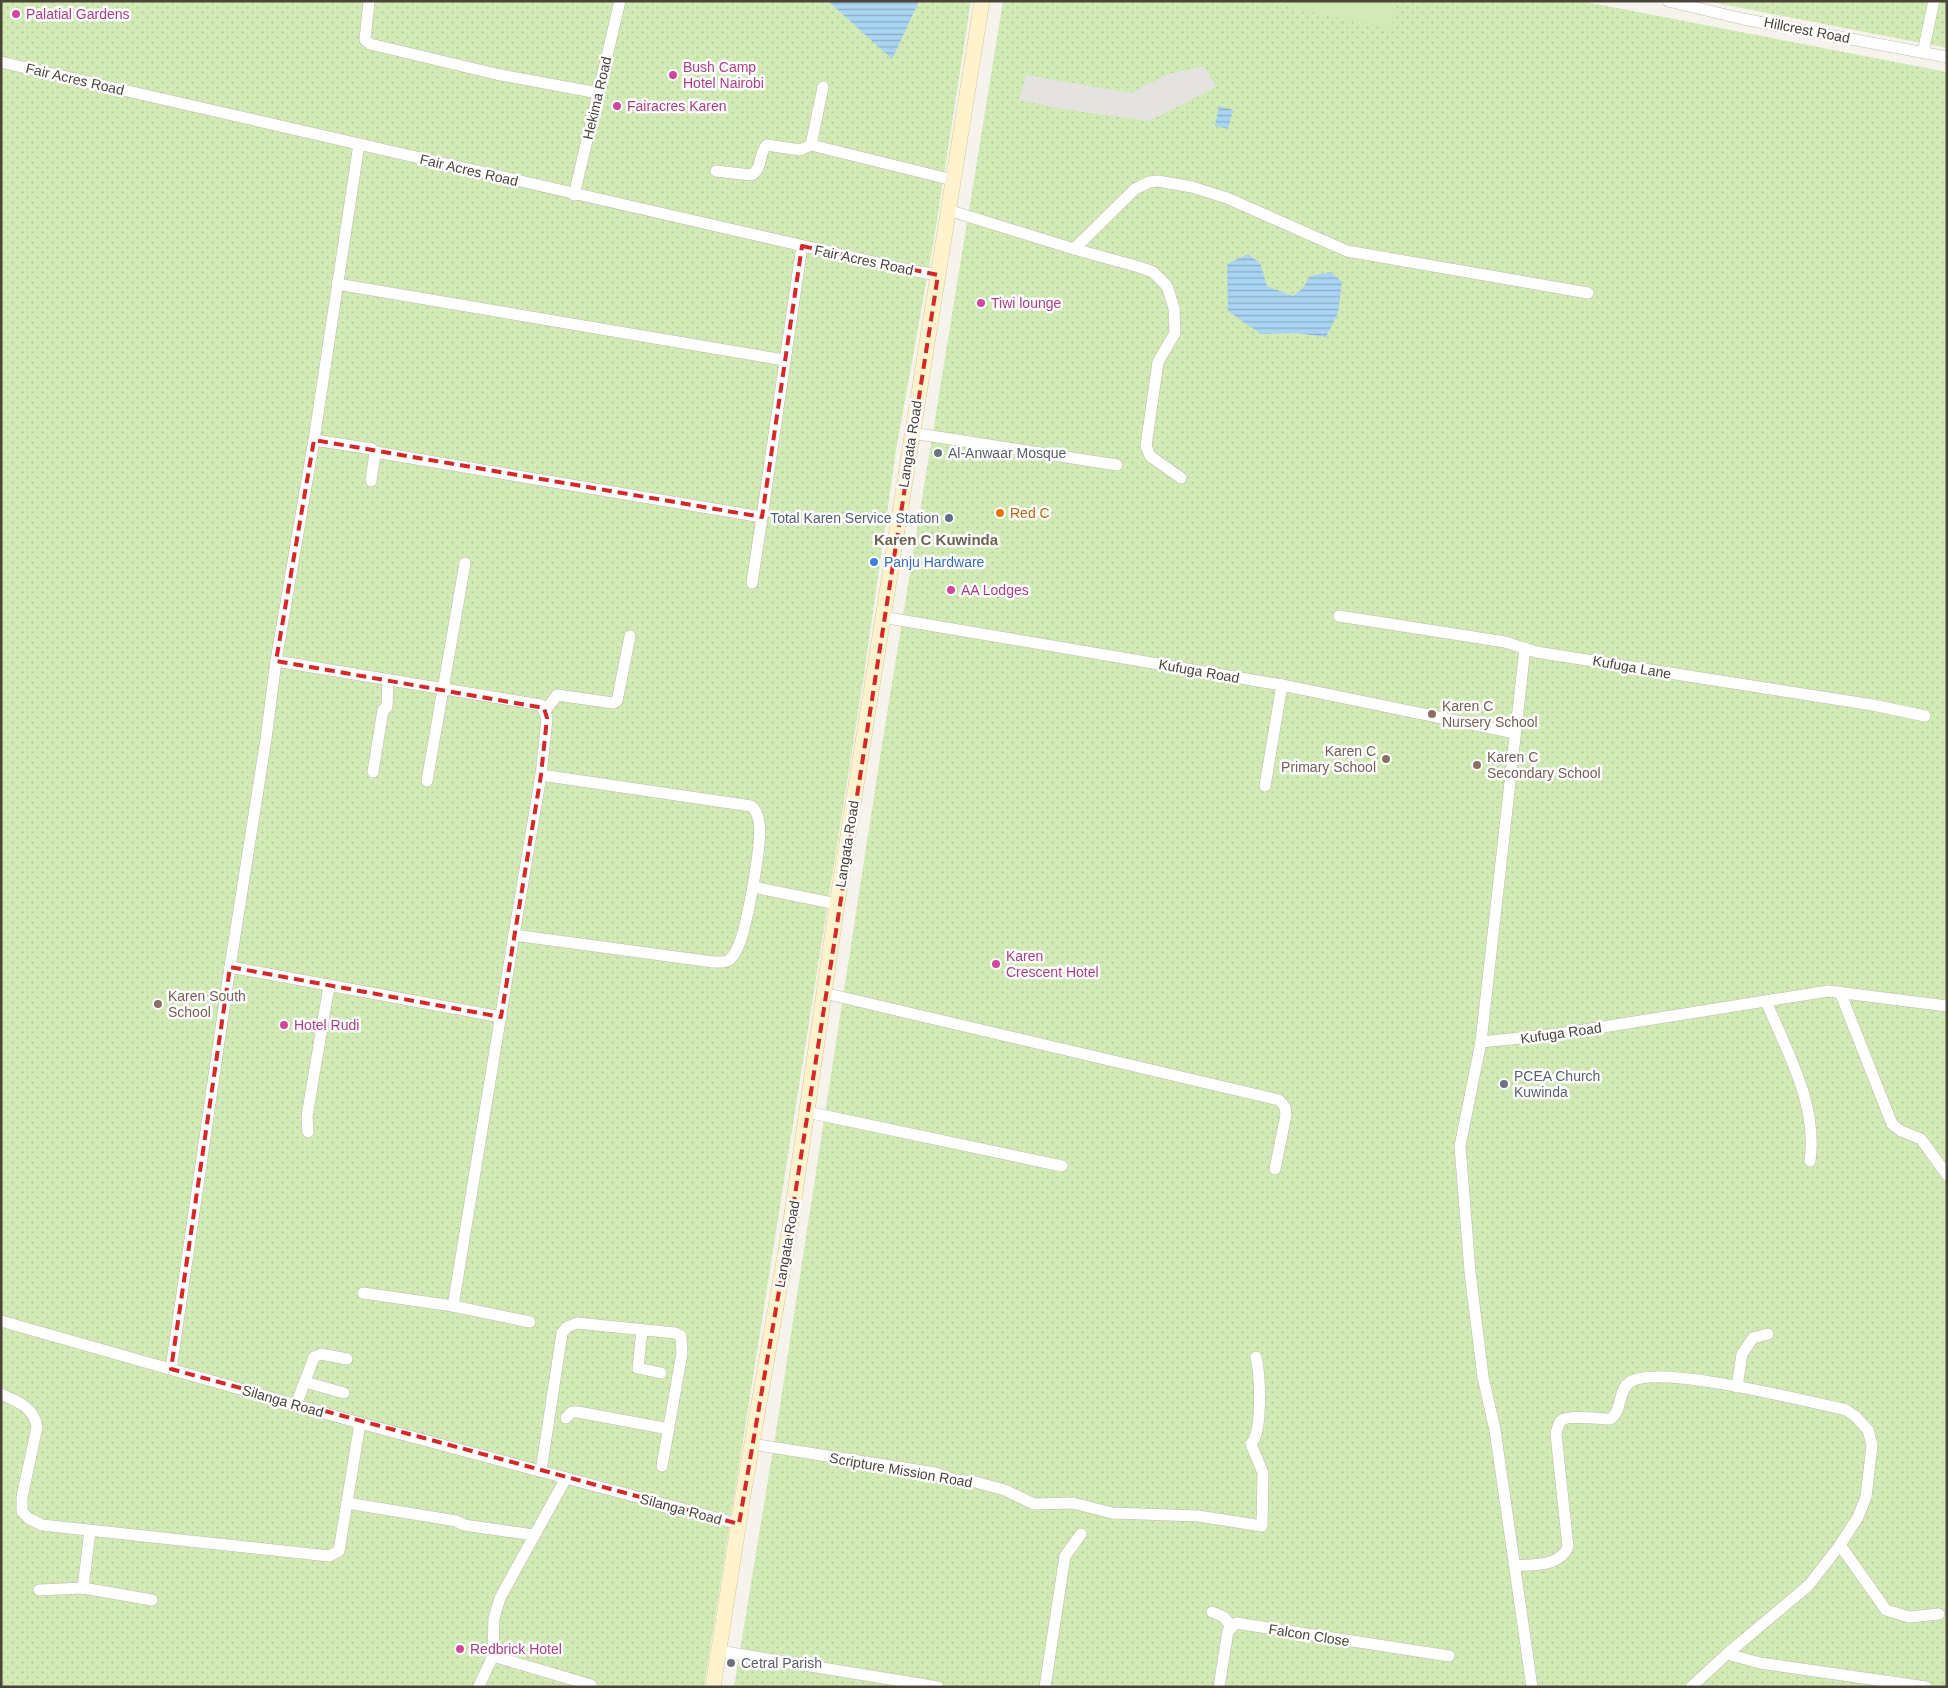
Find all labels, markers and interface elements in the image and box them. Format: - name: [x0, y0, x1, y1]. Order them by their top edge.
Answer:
- place label: Palatial Gardens: [26, 6, 130, 22]
- marker: Palatial Gardens: [10, 8, 22, 20]
- street label: Hillcrest Road: [1763, 14, 1851, 46]
- street label: Hekima Road: [580, 55, 614, 141]
- place label: Bush Camp Hotel Nairobi: [683, 59, 764, 91]
- street label: Fair Acres Road: [24, 60, 126, 98]
- marker: Bush Camp Hotel Nairobi: [667, 69, 679, 81]
- place label: Fairacres Karen: [627, 98, 727, 114]
- marker: Fairacres Karen: [611, 100, 623, 112]
- street label: Fair Acres Road: [418, 151, 520, 189]
- street label: Fair Acres Road: [813, 242, 915, 278]
- place label: Tiwi lounge: [991, 295, 1062, 311]
- marker: Tiwi lounge: [975, 297, 987, 309]
- street label: Langata Road: [895, 399, 925, 489]
- place label: Al-Anwaar Mosque: [948, 445, 1066, 461]
- marker: Al-Anwaar Mosque: [932, 447, 944, 459]
- place label: Red C: [1010, 505, 1050, 521]
- marker: Red C: [994, 507, 1006, 519]
- place label: Total Karen Service Station: [770, 510, 939, 526]
- marker: Total Karen Service Station: [943, 512, 955, 524]
- district label: Karen C Kuwinda: [874, 531, 999, 548]
- place label: Panju Hardware: [884, 554, 985, 570]
- marker: Panju Hardware: [868, 556, 880, 568]
- place label: AA Lodges: [961, 582, 1029, 598]
- marker: AA Lodges: [945, 584, 957, 596]
- street label: Kufuga Lane: [1592, 652, 1673, 682]
- street label: Kufuga Road: [1157, 656, 1241, 686]
- place label: Karen C Nursery School: [1442, 698, 1538, 730]
- marker: Karen C Nursery School: [1426, 708, 1438, 720]
- place label: Karen C Primary School: [1281, 743, 1376, 775]
- place label: Karen C Secondary School: [1487, 749, 1601, 781]
- marker: Karen C Primary School: [1380, 753, 1392, 765]
- marker: Karen C Secondary School: [1471, 759, 1483, 771]
- street label: Langata Road: [832, 799, 862, 889]
- place label: Karen Crescent Hotel: [1006, 948, 1099, 980]
- marker: Karen Crescent Hotel: [990, 958, 1002, 970]
- place label: Karen South School: [168, 988, 246, 1020]
- marker: Karen South School: [152, 998, 164, 1010]
- place label: Hotel Rudi: [294, 1017, 359, 1033]
- marker: Hotel Rudi: [278, 1019, 290, 1031]
- street label: Kufuga Road: [1519, 1019, 1603, 1047]
- place label: PCEA Church Kuwinda: [1514, 1068, 1600, 1100]
- marker: PCEA Church Kuwinda: [1498, 1078, 1510, 1090]
- street label: Langata Road: [771, 1199, 803, 1289]
- street label: Silanga Road: [240, 1382, 326, 1420]
- street label: Scripture Mission Road: [828, 1450, 974, 1490]
- street label: Silanga Road: [638, 1490, 724, 1528]
- street label: Falcon Close: [1267, 1621, 1351, 1649]
- place label: Redbrick Hotel: [470, 1641, 562, 1657]
- marker: Redbrick Hotel: [454, 1643, 466, 1655]
- place label: Cetral Parish: [741, 1655, 822, 1671]
- marker: Cetral Parish: [725, 1657, 737, 1669]

